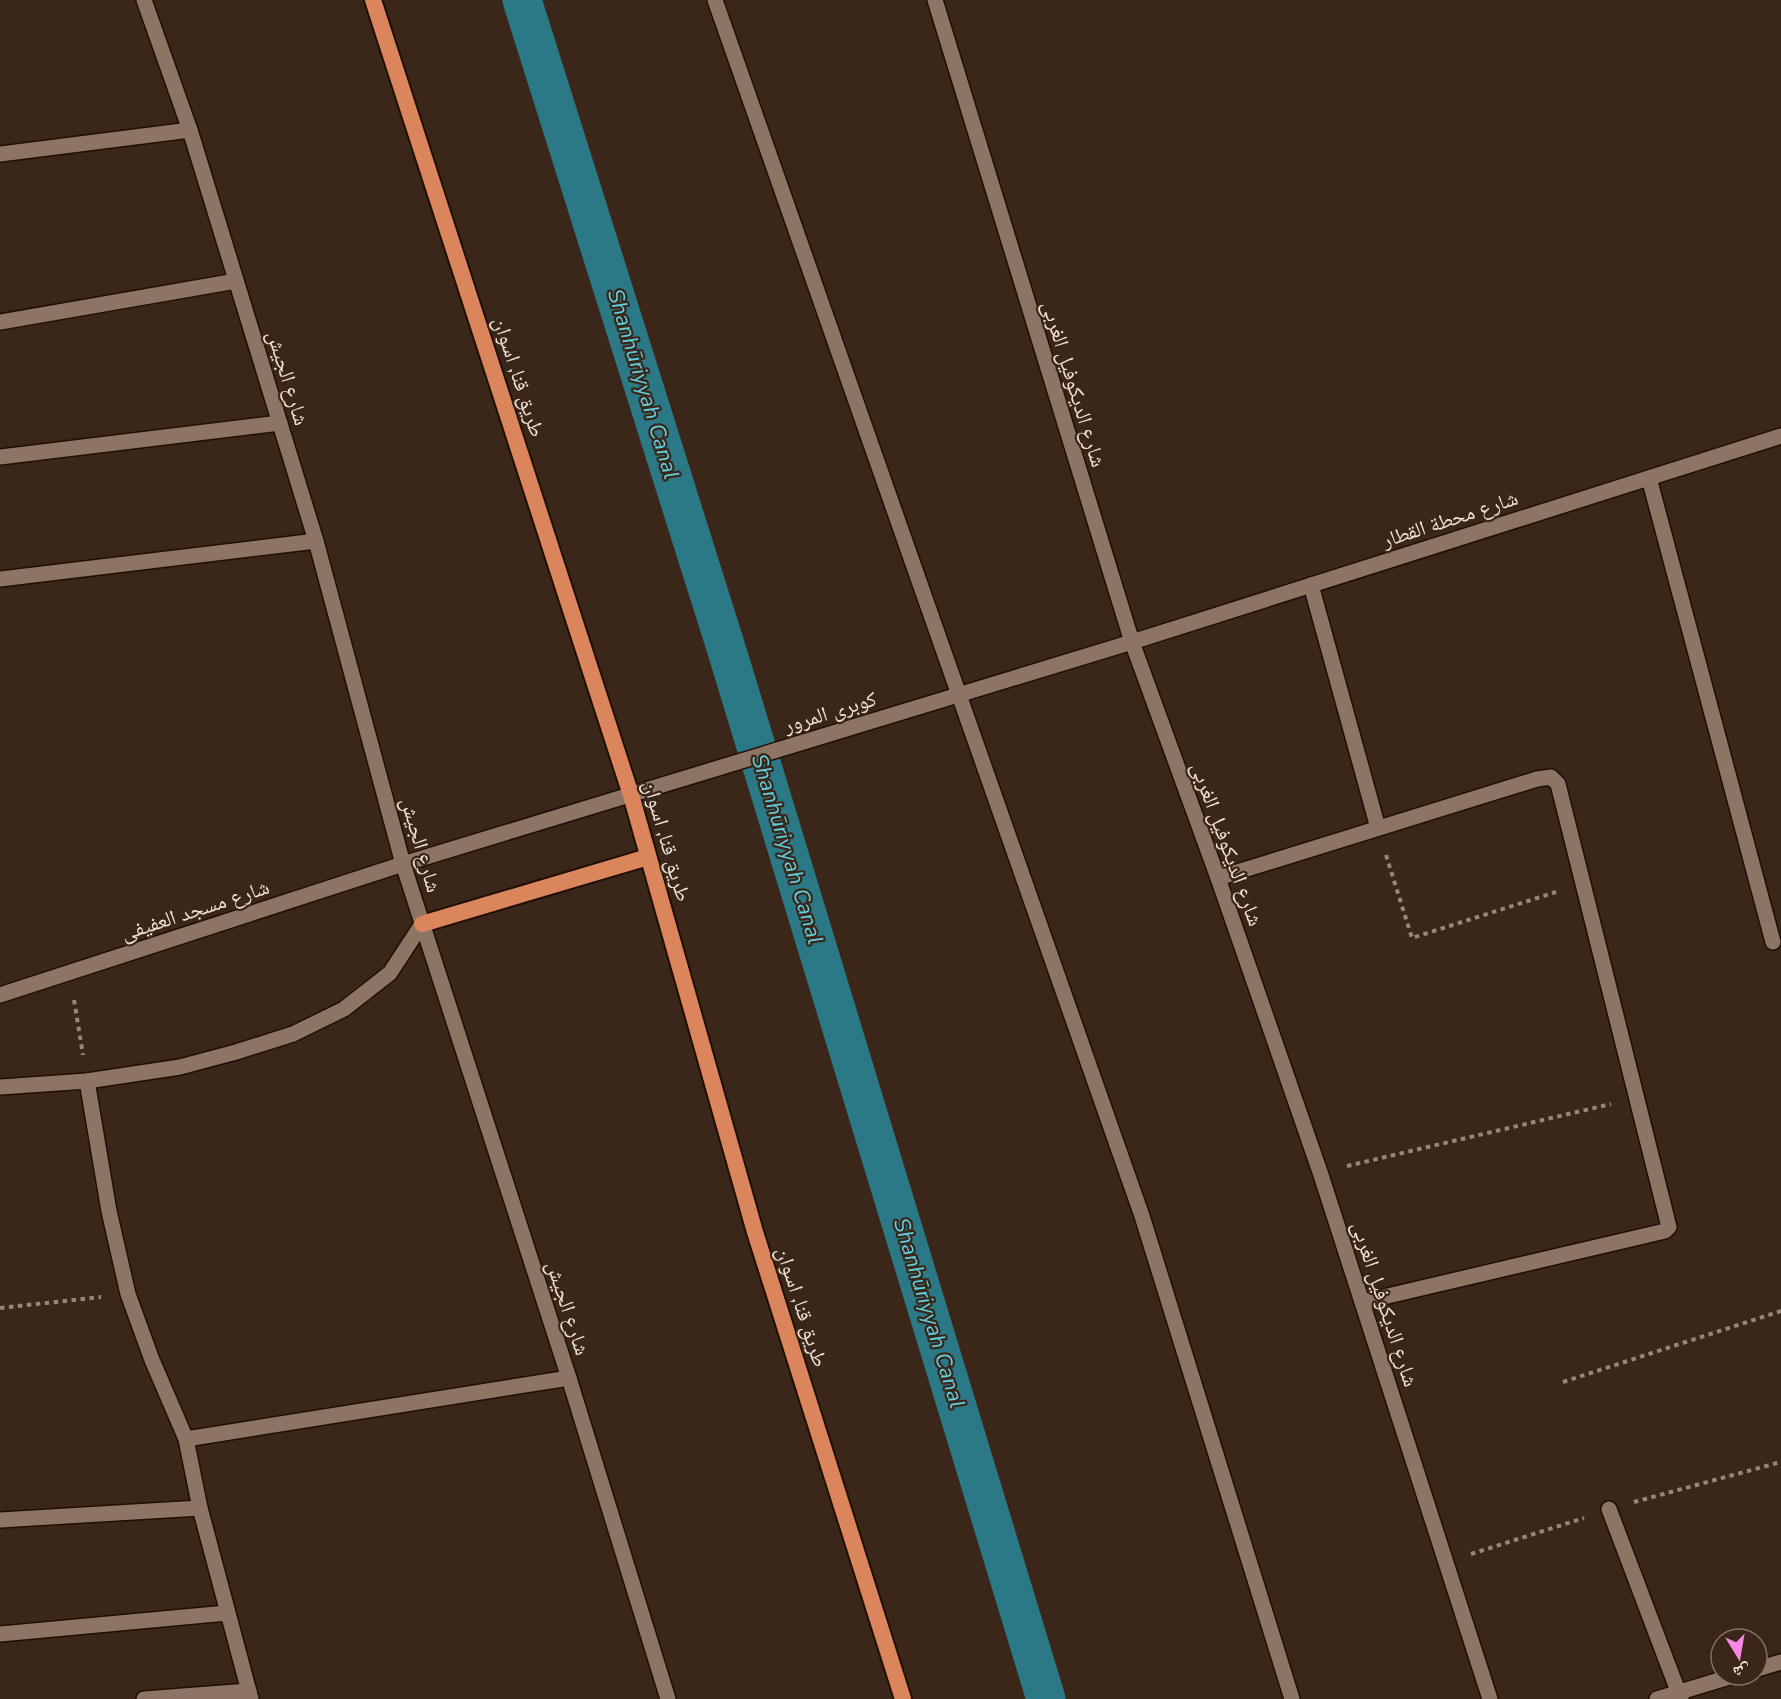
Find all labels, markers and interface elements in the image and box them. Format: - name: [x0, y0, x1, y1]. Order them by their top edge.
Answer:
- water label: Shanhūriyyah Canal: [600, 285, 686, 483]
- street label: شارع الديكوفيل الغربى: [1035, 297, 1113, 471]
- street label: طريق قنا, اسوان: [486, 313, 552, 441]
- street label: شارع الجيش: [260, 327, 316, 429]
- street label: شارع محطة القطار: [1378, 484, 1521, 554]
- street label: كوبرى المرور: [779, 685, 880, 740]
- water label: Shanhūriyyah Canal: [744, 750, 830, 948]
- street label: شارع الديكوفيل الغربى: [1184, 758, 1270, 930]
- street label: طريق قنا, اسوان: [636, 777, 698, 905]
- street label: شارع الجيش: [394, 794, 448, 896]
- street label: شارع مسجد العفيفى: [117, 873, 273, 947]
- water label: Shanhūriyyah Canal: [886, 1214, 972, 1412]
- street label: شارع الديكوفيل الغربى: [1345, 1218, 1425, 1390]
- street label: طريق قنا, اسوان: [769, 1243, 835, 1371]
- street label: شارع الجيش: [540, 1257, 596, 1359]
- north arrow: [1709, 1627, 1769, 1687]
- text: ش: [1731, 1658, 1752, 1683]

